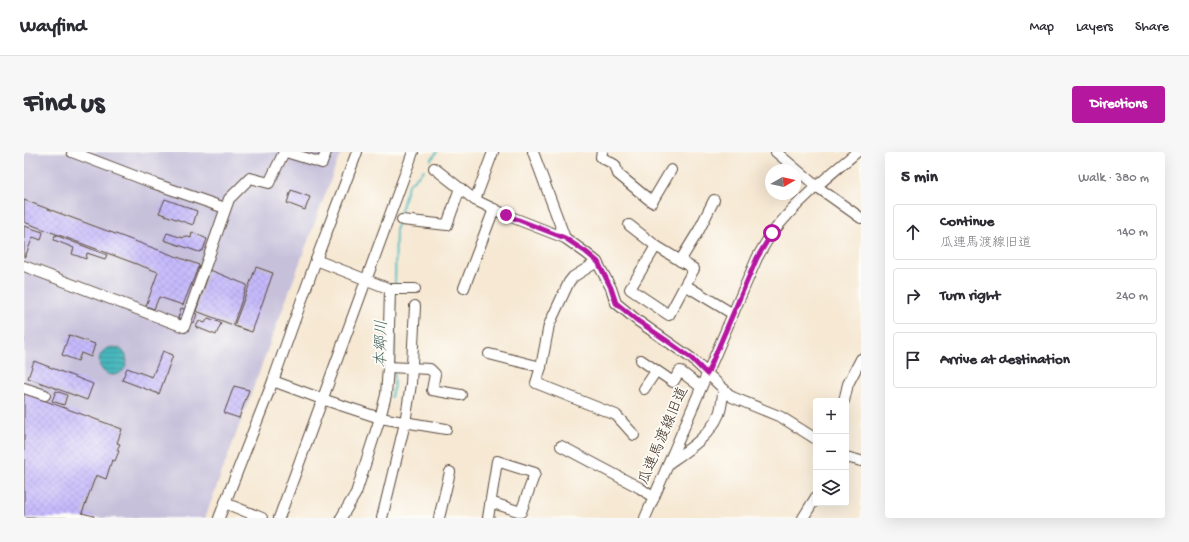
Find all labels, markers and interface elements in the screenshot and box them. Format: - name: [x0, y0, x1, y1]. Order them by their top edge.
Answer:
- text: Wayfind: [20, 16, 86, 39]
- text: Map: [1030, 19, 1054, 36]
- text: Layers: [1076, 19, 1113, 36]
- text: Share: [1135, 19, 1169, 36]
- button: Directions: [1072, 86, 1165, 123]
- text: Find us: [24, 88, 104, 121]
- north arrow: [765, 164, 801, 200]
- text: 5 min: [901, 168, 938, 188]
- text: Walk · 380 m: [1078, 171, 1149, 186]
- route end: [497, 206, 515, 224]
- text: Continue: [940, 213, 994, 231]
- icon: ahead: [902, 221, 924, 243]
- route start: [763, 224, 781, 242]
- text: 140 m: [1117, 225, 1148, 240]
- text: 瓜連馬渡線旧道: [940, 236, 1031, 251]
- icon: right: [902, 285, 924, 307]
- text: Turn right: [940, 287, 1000, 305]
- text: 240 m: [1116, 289, 1148, 304]
- water label: 本郷川: [372, 320, 393, 368]
- icon: arrive: [902, 349, 924, 371]
- text: Arrive at destination: [940, 351, 1070, 369]
- street label: 瓜連馬渡線旧道: [634, 384, 693, 488]
- map controls: [813, 398, 849, 506]
- button: +: [813, 398, 849, 434]
- button: −: [813, 434, 849, 470]
- button: layers: [813, 470, 849, 506]

